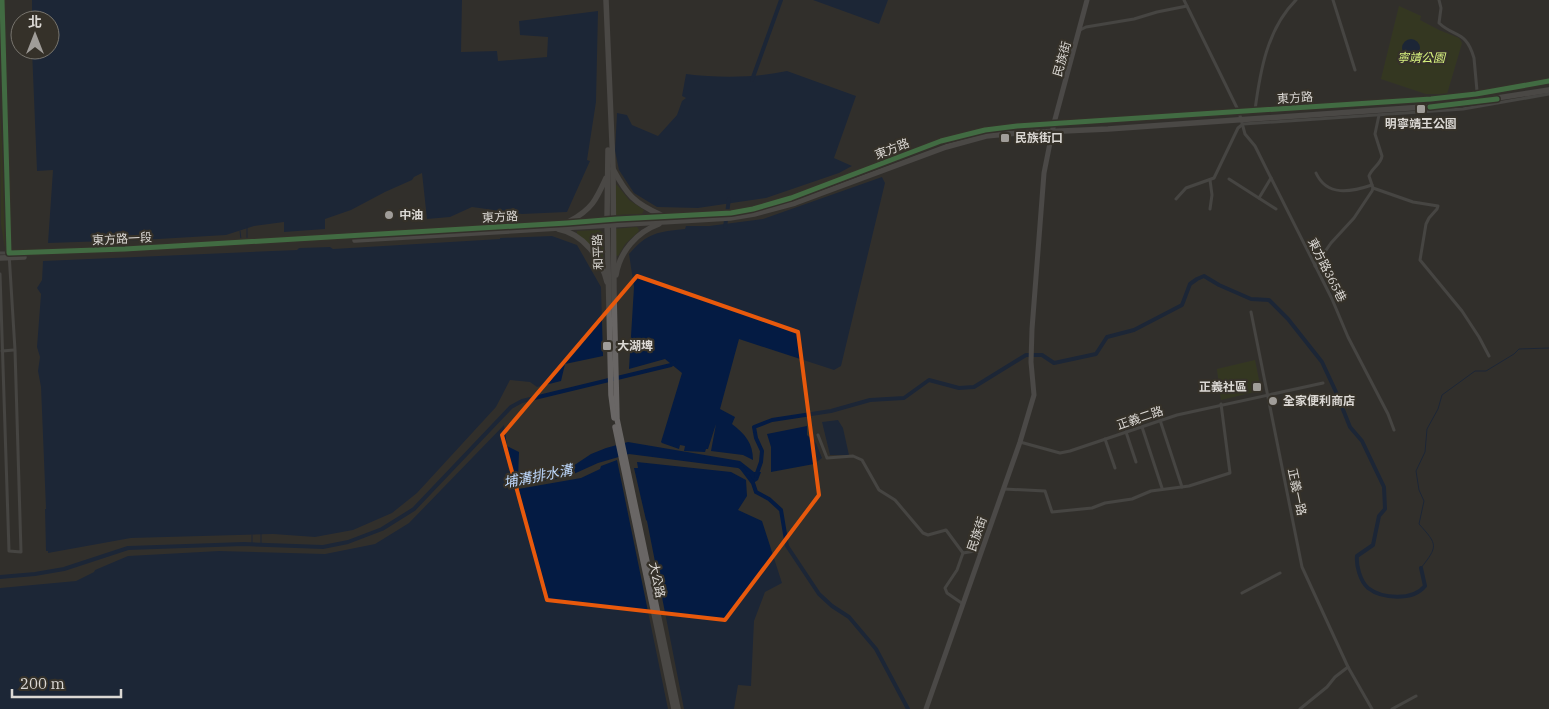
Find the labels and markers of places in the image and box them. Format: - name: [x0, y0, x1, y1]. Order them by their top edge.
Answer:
- marker: 明寧靖王公園: [1415, 103, 1427, 115]
- place label: 明寧靖王公園: [1385, 116, 1457, 131]
- place label: 民族街口: [1015, 130, 1063, 145]
- marker: 民族街口: [999, 132, 1011, 144]
- place label: 中油: [399, 207, 423, 222]
- marker: 中油: [383, 209, 395, 221]
- place label: 大湖埤: [617, 338, 653, 353]
- marker: 大湖埤: [601, 340, 613, 352]
- place label: 正義社區: [1199, 379, 1247, 394]
- marker: 正義社區: [1251, 381, 1263, 393]
- place label: 全家便利商店: [1283, 393, 1355, 408]
- marker: 全家便利商店: [1267, 395, 1279, 407]

